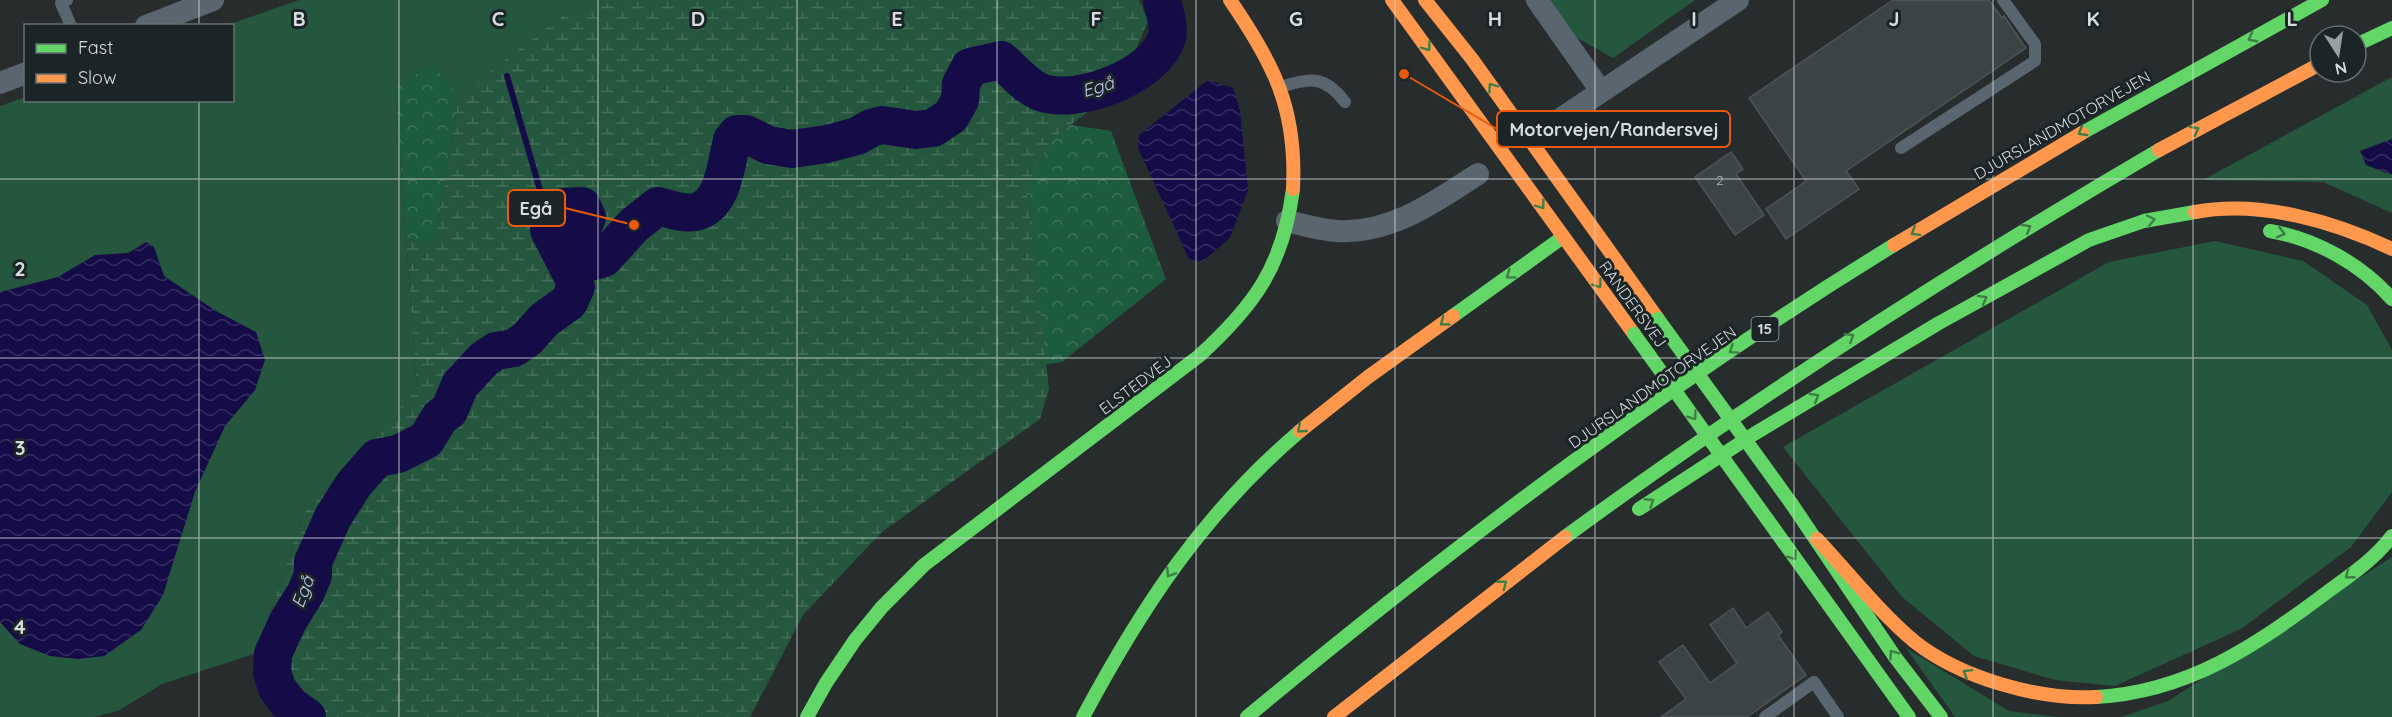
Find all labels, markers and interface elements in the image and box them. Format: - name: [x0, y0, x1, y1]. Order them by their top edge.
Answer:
- text: B: [292, 6, 306, 31]
- text: C: [492, 6, 505, 31]
- text: D: [691, 6, 705, 31]
- text: E: [891, 6, 903, 31]
- text: F: [1090, 6, 1102, 31]
- text: G: [1289, 6, 1303, 31]
- text: H: [1488, 6, 1502, 31]
- text: I: [1691, 6, 1697, 31]
- text: J: [1888, 6, 1900, 31]
- text: K: [2086, 6, 2100, 31]
- text: L: [2286, 6, 2298, 31]
- legend: [24, 24, 234, 102]
- north arrow: [2308, 24, 2368, 84]
- one-way arrow: [2248, 31, 2259, 42]
- text: Fast: [78, 36, 113, 59]
- one-way arrow: [1420, 40, 1431, 51]
- text: N: [2333, 58, 2349, 80]
- text: Slow: [78, 66, 116, 89]
- street label: DJURSLANDMOTORVEJEN: [1970, 66, 2154, 184]
- water label: Egå: [1079, 71, 1117, 102]
- one-way arrow: [1488, 82, 1499, 93]
- callout: Motorvejen/Randersvej: [1497, 111, 1730, 147]
- text: Motorvejen/Randersvej: [1510, 118, 1718, 141]
- one-way arrow: [2078, 125, 2088, 136]
- one-way arrow: [2189, 126, 2200, 137]
- house number: 2: [1716, 171, 1724, 189]
- callout: Egå: [508, 190, 565, 226]
- text: Egå: [520, 197, 552, 220]
- one-way arrow: [1534, 199, 1545, 210]
- one-way arrow: [2146, 214, 2156, 227]
- one-way arrow: [2021, 224, 2031, 235]
- one-way arrow: [1911, 225, 1921, 237]
- one-way arrow: [2276, 226, 2286, 239]
- text: 2: [14, 256, 26, 281]
- street label: RANDERSVEJ: [1595, 257, 1671, 351]
- one-way arrow: [1506, 268, 1517, 279]
- one-way arrow: [1590, 277, 1601, 288]
- one-way arrow: [1977, 295, 1988, 306]
- one-way arrow: [1440, 315, 1451, 326]
- road number: 15: [1752, 317, 1778, 341]
- street label: DJURSLANDMOTORVEJEN: [1564, 321, 1740, 453]
- one-way arrow: [1844, 333, 1854, 345]
- one-way arrow: [1729, 343, 1740, 354]
- street label: ELSTEDVEJ: [1095, 351, 1175, 419]
- one-way arrow: [1809, 393, 1819, 405]
- one-way arrow: [1686, 409, 1697, 420]
- one-way arrow: [1297, 422, 1308, 433]
- text: 3: [15, 435, 25, 460]
- one-way arrow: [1644, 497, 1654, 509]
- one-way arrow: [1786, 549, 1797, 560]
- one-way arrow: [1166, 566, 1177, 577]
- one-way arrow: [2345, 568, 2356, 579]
- water label: Egå: [286, 572, 319, 611]
- one-way arrow: [1496, 581, 1507, 592]
- text: 4: [14, 614, 26, 639]
- one-way arrow: [1889, 649, 1900, 660]
- one-way arrow: [1963, 668, 1973, 680]

